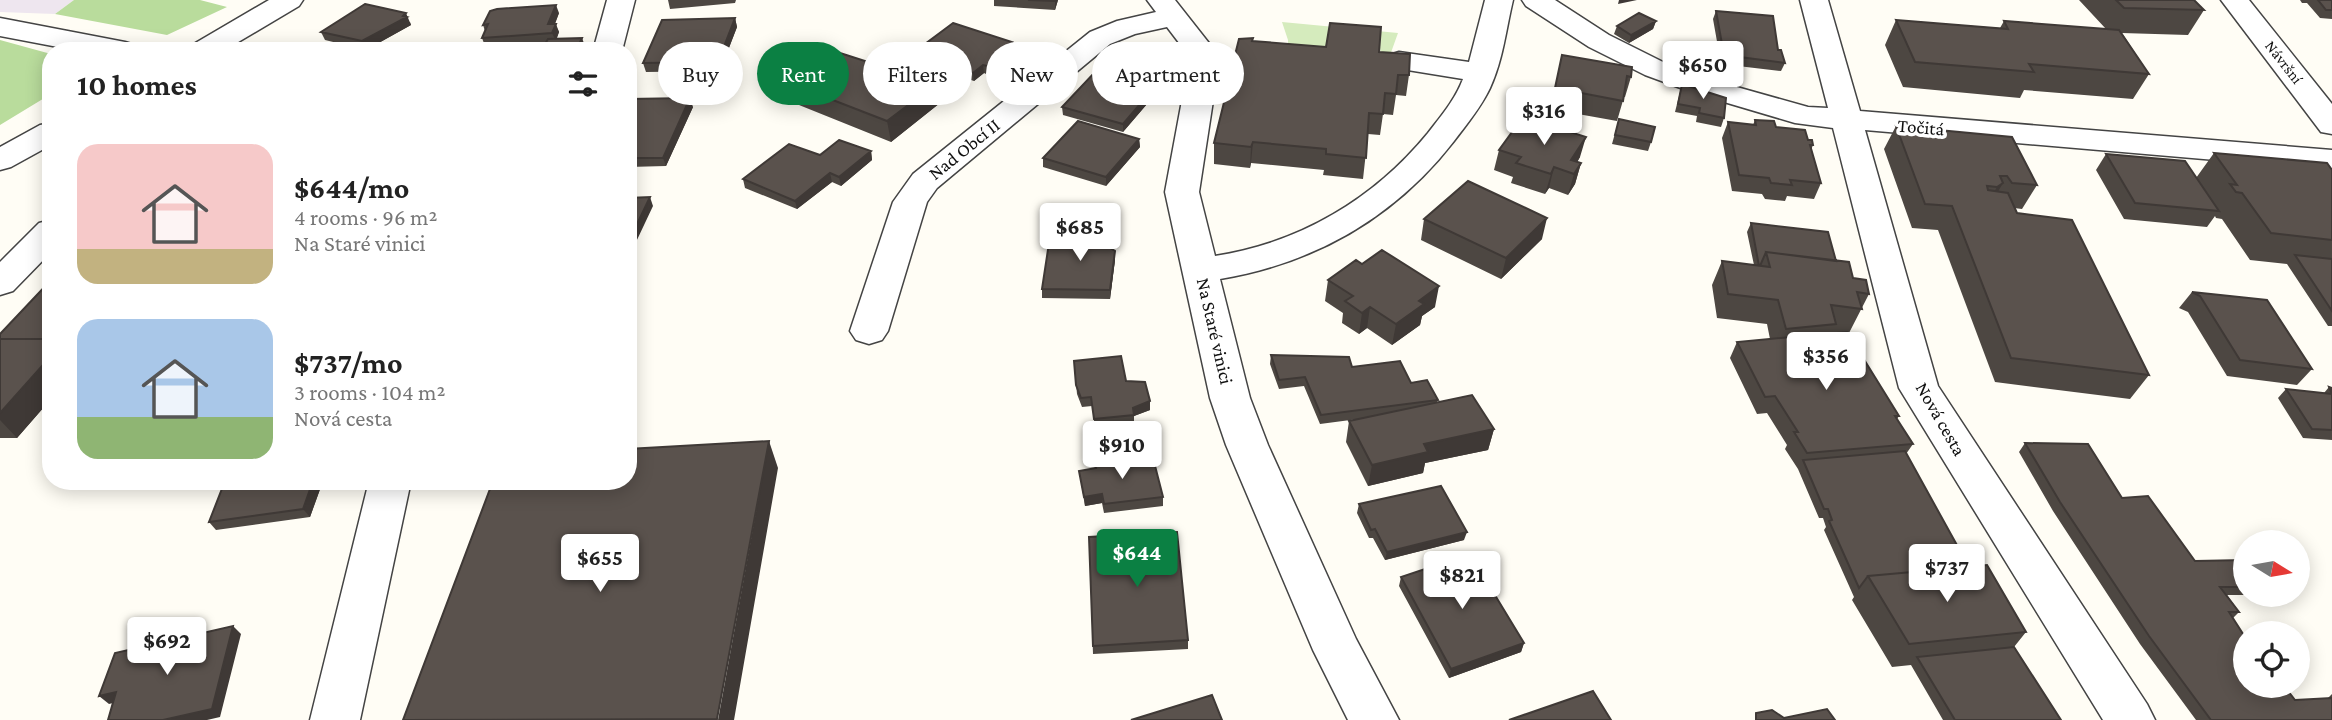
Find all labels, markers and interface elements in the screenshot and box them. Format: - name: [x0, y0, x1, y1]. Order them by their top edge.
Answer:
- street label: Návršní: [2262, 37, 2307, 87]
- chip: Buy: [658, 42, 743, 105]
- chip: Rent: [757, 42, 849, 105]
- chip: Filters: [863, 42, 972, 105]
- chip: New: [986, 42, 1078, 105]
- chip: Apartment: [1092, 42, 1244, 105]
- pin: $650: [1662, 42, 1744, 101]
- text: $650: [1679, 51, 1727, 77]
- icon: filters: [564, 65, 602, 103]
- text: 10 homes: [77, 68, 197, 101]
- pin: $316: [1503, 88, 1585, 147]
- text: $316: [1522, 97, 1566, 123]
- street label: Nad Obcí II: [924, 114, 1004, 184]
- street label: Točitá: [1897, 114, 1945, 140]
- text: $644/mo: [294, 171, 409, 204]
- icon: home: [133, 172, 217, 256]
- text: 4 rooms · 96 m²: [294, 204, 437, 230]
- pin: $685: [1039, 204, 1121, 263]
- text: $685: [1056, 213, 1104, 239]
- text: Na Staré vinici: [294, 230, 426, 256]
- street label: Na Staré vinici: [1193, 276, 1237, 386]
- pin: $356: [1785, 332, 1867, 392]
- text: $356: [1803, 342, 1849, 368]
- text: $737/mo: [294, 346, 403, 379]
- icon: home: [133, 347, 217, 431]
- text: 3 rooms · 104 m²: [294, 379, 446, 405]
- street label: Nová cesta: [1912, 379, 1971, 460]
- text: Nová cesta: [294, 405, 392, 431]
- pin: $910: [1081, 421, 1163, 481]
- text: $910: [1099, 431, 1145, 457]
- pin: $644: [1096, 530, 1178, 589]
- north arrow: [2233, 530, 2310, 607]
- map controls: [2233, 530, 2310, 698]
- pin: $655: [559, 534, 641, 594]
- text: $644: [1113, 539, 1161, 565]
- text: $655: [577, 544, 623, 570]
- pin: $737: [1906, 544, 1988, 604]
- pin: $821: [1421, 552, 1503, 611]
- text: $737: [1925, 554, 1969, 580]
- text: $821: [1439, 561, 1485, 587]
- pin: $692: [126, 618, 208, 677]
- button: locate: [2233, 621, 2310, 698]
- text: $692: [143, 627, 191, 653]

